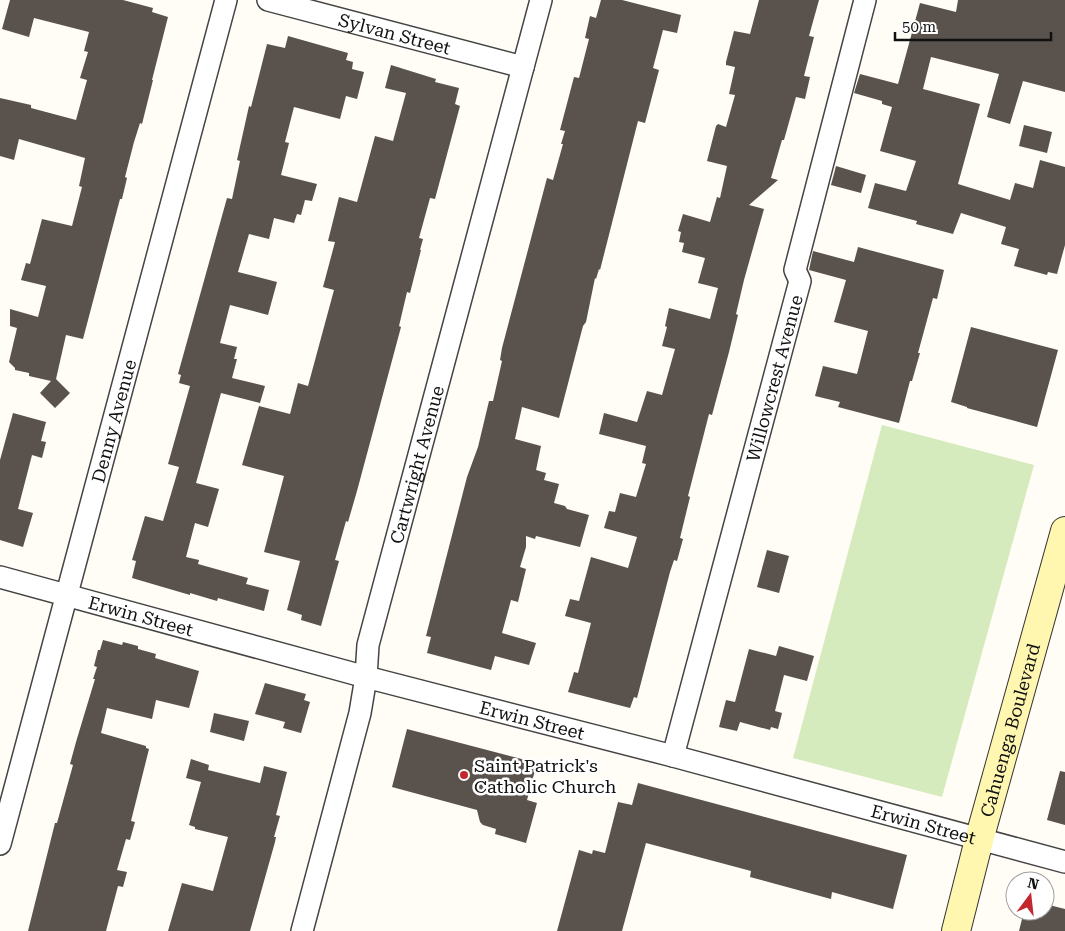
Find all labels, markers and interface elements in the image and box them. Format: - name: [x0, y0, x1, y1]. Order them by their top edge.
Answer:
- street label: Sylvan Street: [336, 9, 453, 58]
- scale bar: [895, 10, 1051, 42]
- text: 50 m: [902, 18, 937, 36]
- street label: Willowcrest Avenue: [742, 292, 806, 464]
- street label: Denny Avenue: [87, 357, 140, 485]
- street label: Cartwright Avenue: [385, 383, 448, 546]
- street label: Erwin Street: [86, 591, 196, 640]
- street label: Cahuenga Boulevard: [975, 640, 1044, 819]
- street label: Erwin Street: [477, 696, 587, 743]
- place label: Saint Patrick's Catholic Church: [474, 755, 617, 797]
- marker: Saint Patrick's Catholic Church: [458, 769, 470, 781]
- street label: Erwin Street: [869, 800, 979, 848]
- north arrow: [1005, 871, 1055, 921]
- text: N: [1026, 874, 1041, 893]

